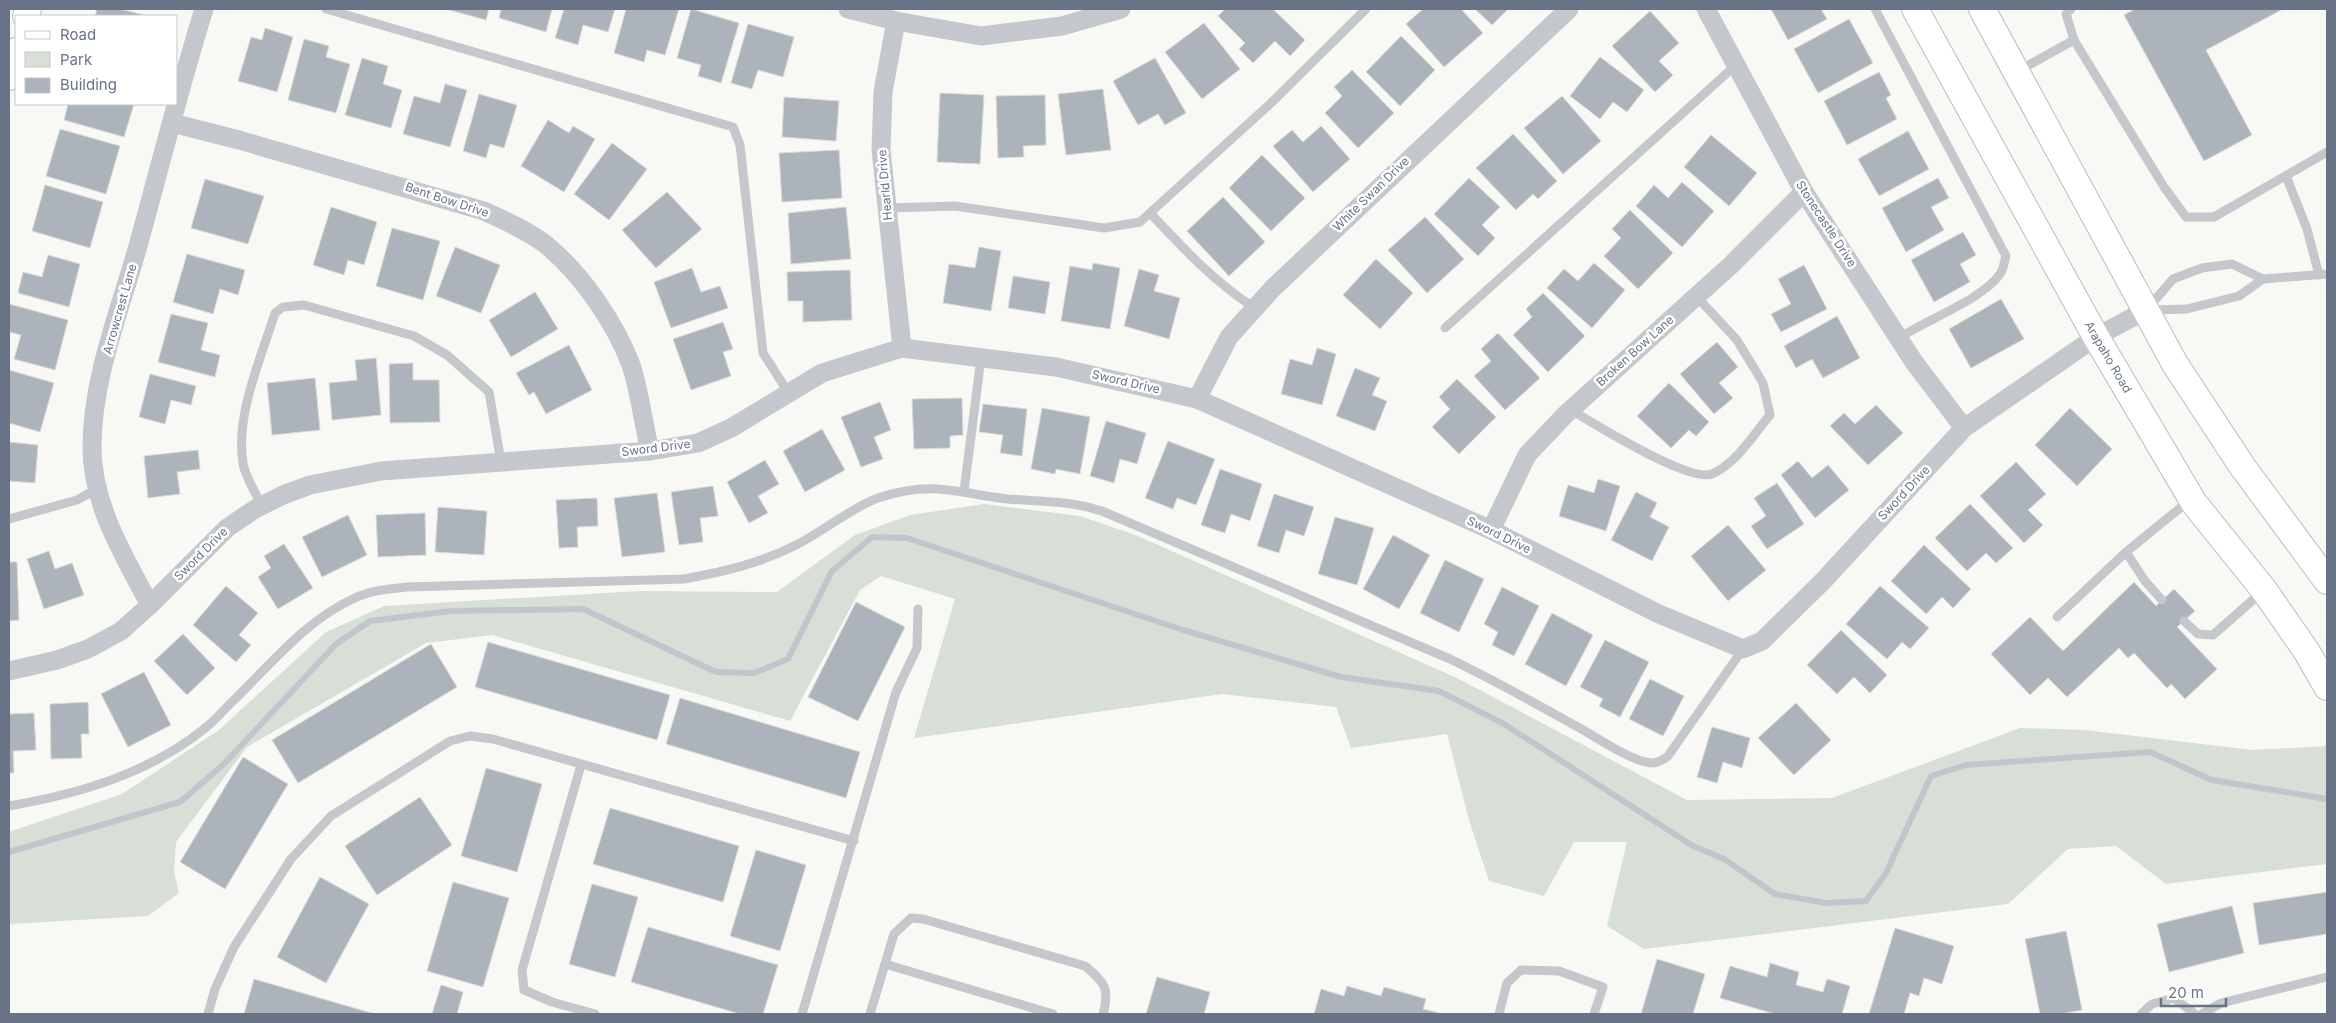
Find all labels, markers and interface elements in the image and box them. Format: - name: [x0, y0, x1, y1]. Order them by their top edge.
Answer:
- legend: [15, 15, 178, 105]
- text: Road: [60, 25, 96, 44]
- text: Park: [60, 50, 93, 69]
- text: Building: [60, 75, 117, 94]
- street label: Hearld Drive: [874, 149, 895, 221]
- street label: White Swan Drive: [1329, 153, 1412, 234]
- street label: Stonecastle Drive: [1793, 178, 1860, 270]
- street label: Bent Bow Drive: [403, 179, 491, 220]
- street label: Arrowcrest Lane: [99, 262, 140, 356]
- street label: Broken Bow Lane: [1593, 312, 1676, 389]
- street label: Arapaho Road: [2082, 318, 2135, 395]
- street label: Sword Drive: [1091, 366, 1162, 397]
- street label: Sword Drive: [621, 436, 691, 459]
- street label: Sword Drive: [1875, 462, 1933, 523]
- street label: Sword Drive: [1465, 513, 1534, 556]
- street label: Sword Drive: [171, 524, 230, 583]
- scale bar: [2161, 976, 2226, 1008]
- text: 20 m: [2168, 983, 2204, 1002]

